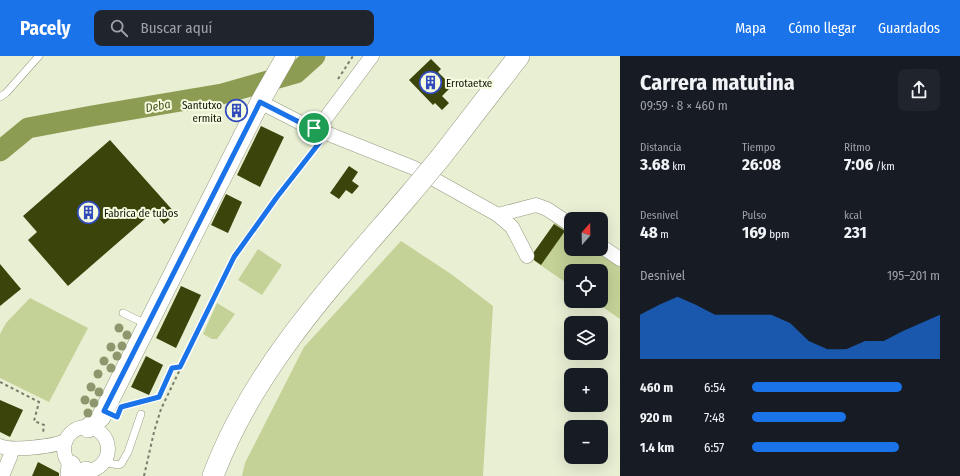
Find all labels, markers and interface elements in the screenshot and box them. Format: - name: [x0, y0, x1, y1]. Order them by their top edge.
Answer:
- search box: [94, 10, 374, 46]
- text: Pacely: [20, 17, 70, 40]
- icon: search: [108, 17, 130, 39]
- text: Buscar aquí: [140, 19, 212, 37]
- text: Mapa: [735, 20, 766, 37]
- text: Cómo llegar: [788, 20, 856, 37]
- text: Guardados: [878, 20, 940, 37]
- text: Carrera matutina: [640, 69, 795, 96]
- button: share: [898, 69, 940, 111]
- building icon: Errotaetxe: [418, 70, 444, 96]
- place label: Errotaetxe: [446, 77, 492, 90]
- water label: Deba: [144, 97, 172, 115]
- building icon: Santutxo ermita: [224, 98, 250, 124]
- text: 09:59 · 8 × 460 m: [640, 98, 728, 113]
- place label: Santutxo ermita: [182, 99, 222, 125]
- pin: [297, 111, 331, 145]
- icon: arrive: [303, 117, 325, 139]
- text: Distancia: [640, 141, 681, 154]
- text: Tiempo: [742, 141, 775, 154]
- text: Ritmo: [844, 141, 871, 154]
- text: 3.68: [640, 154, 670, 175]
- text: 26:08: [742, 154, 781, 175]
- text: 7:06: [844, 154, 873, 175]
- text: km: [670, 160, 686, 173]
- text: /km: [873, 160, 895, 173]
- building icon: Fabrica de tubos: [76, 200, 102, 226]
- place label: Fabrica de tubos: [104, 207, 178, 220]
- text: Desnivel: [640, 209, 678, 222]
- text: Pulso: [742, 209, 767, 222]
- text: kcal: [844, 209, 862, 222]
- north arrow: [564, 212, 608, 256]
- map controls: [564, 212, 608, 464]
- text: 48: [640, 222, 658, 243]
- text: 169: [742, 222, 767, 243]
- text: 231: [844, 222, 867, 243]
- text: m: [658, 228, 669, 241]
- text: bpm: [767, 228, 789, 241]
- button: locate: [564, 264, 608, 308]
- text: Desnivel: [640, 268, 685, 283]
- text: 195–201 m: [887, 268, 940, 283]
- button: layers: [564, 316, 608, 360]
- button: +: [564, 368, 608, 412]
- text: 460 m: [640, 380, 673, 395]
- text: 6:54: [704, 380, 726, 395]
- text: 920 m: [640, 410, 672, 425]
- text: 7:48: [704, 410, 725, 425]
- button: −: [564, 420, 608, 464]
- text: 1.4 km: [640, 440, 674, 455]
- text: 6:57: [704, 440, 724, 455]

